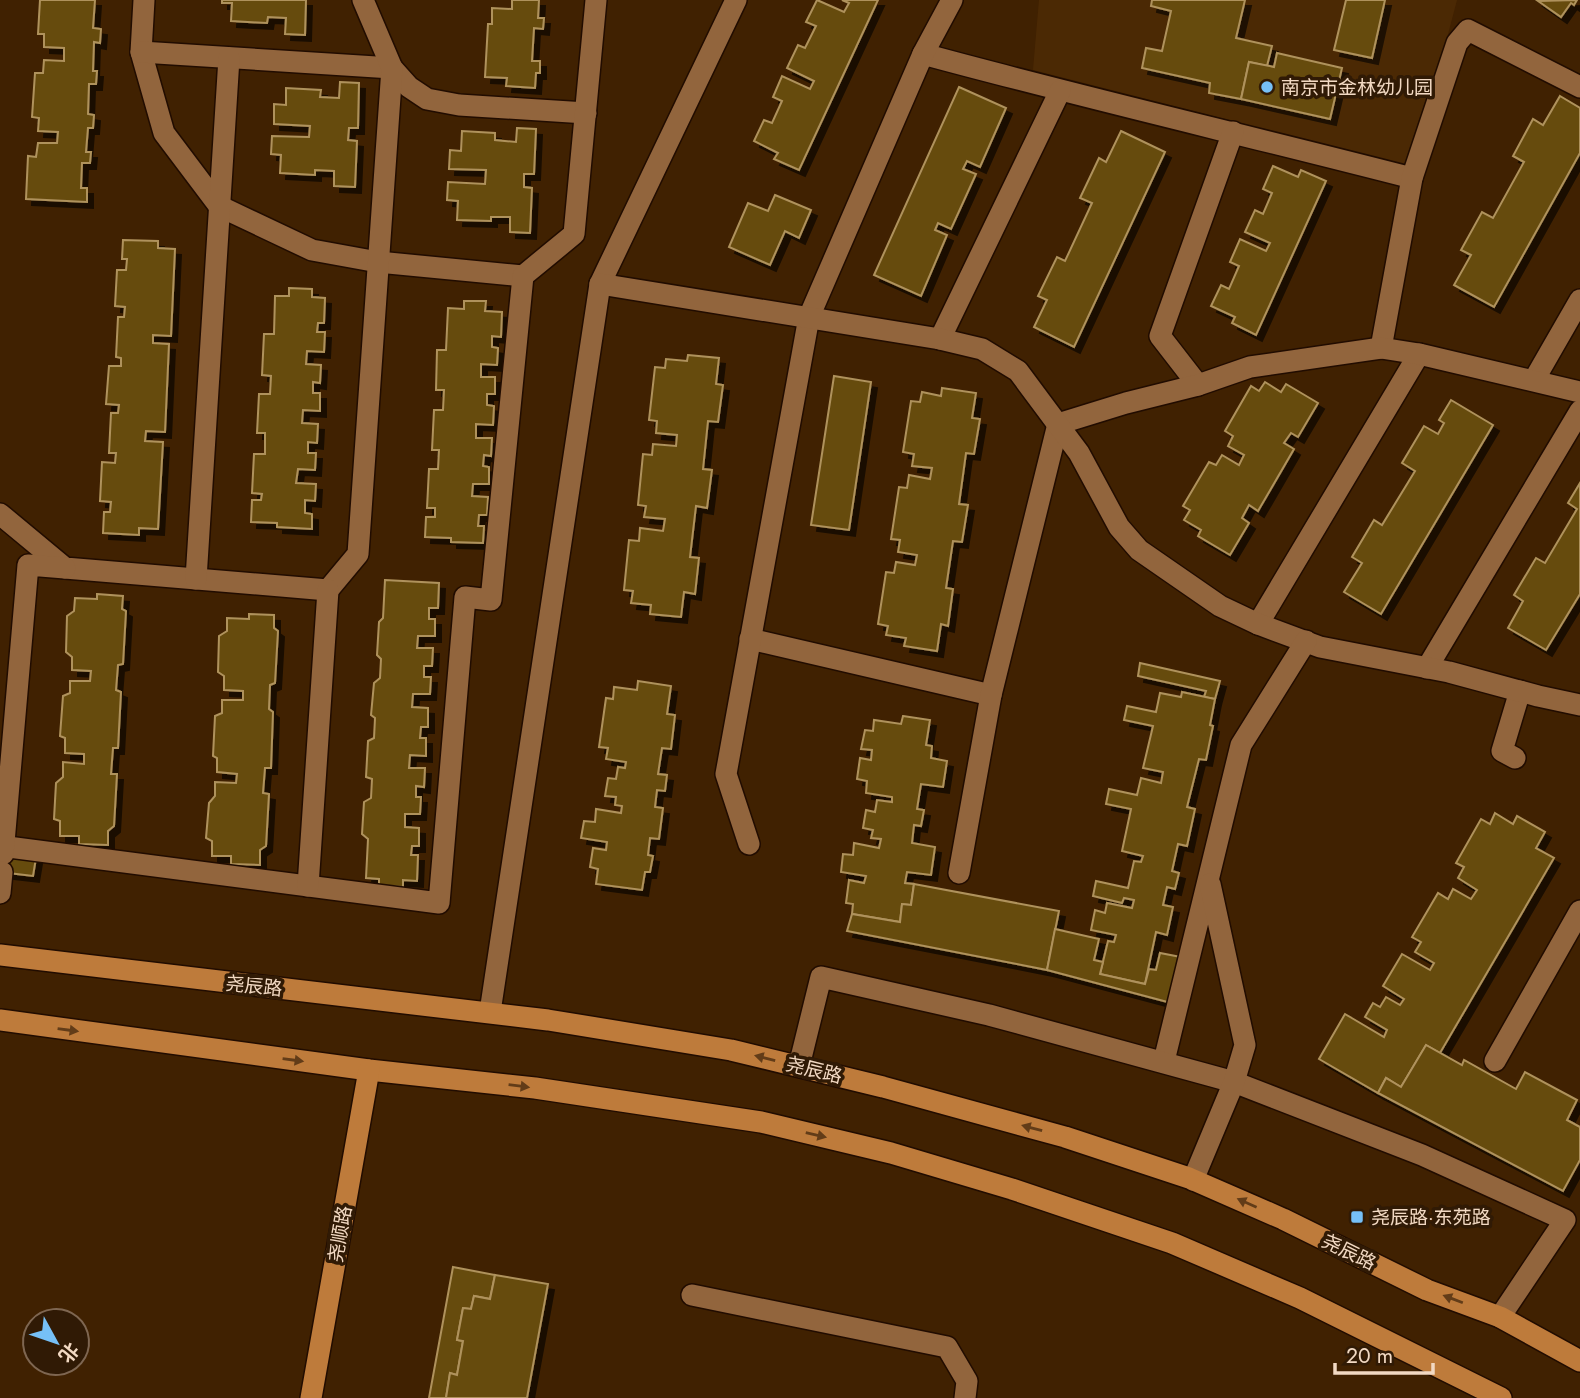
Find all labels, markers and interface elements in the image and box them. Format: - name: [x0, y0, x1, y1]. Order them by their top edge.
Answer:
- place label: 南京市金林幼儿园: [1281, 74, 1433, 101]
- marker: 南京市金林幼儿园: [1259, 79, 1275, 95]
- street label: 尧辰路: [224, 970, 284, 1002]
- one-way arrow: [57, 1024, 79, 1035]
- street label: 尧辰路: [783, 1050, 845, 1090]
- one-way arrow: [754, 1052, 776, 1063]
- one-way arrow: [282, 1055, 304, 1066]
- one-way arrow: [508, 1081, 530, 1092]
- one-way arrow: [1021, 1122, 1043, 1133]
- one-way arrow: [805, 1130, 827, 1141]
- one-way arrow: [1236, 1197, 1257, 1208]
- street label: 尧顺路: [322, 1204, 358, 1264]
- place label: 尧辰路·东苑路: [1371, 1204, 1491, 1231]
- marker: 尧辰路·东苑路: [1349, 1209, 1365, 1225]
- street label: 尧辰路: [1317, 1227, 1381, 1277]
- one-way arrow: [1442, 1294, 1463, 1305]
- north arrow: [21, 1307, 91, 1377]
- scale bar: [1335, 1332, 1433, 1376]
- text: 北: [52, 1337, 85, 1369]
- text: 20 m: [1346, 1341, 1393, 1371]

